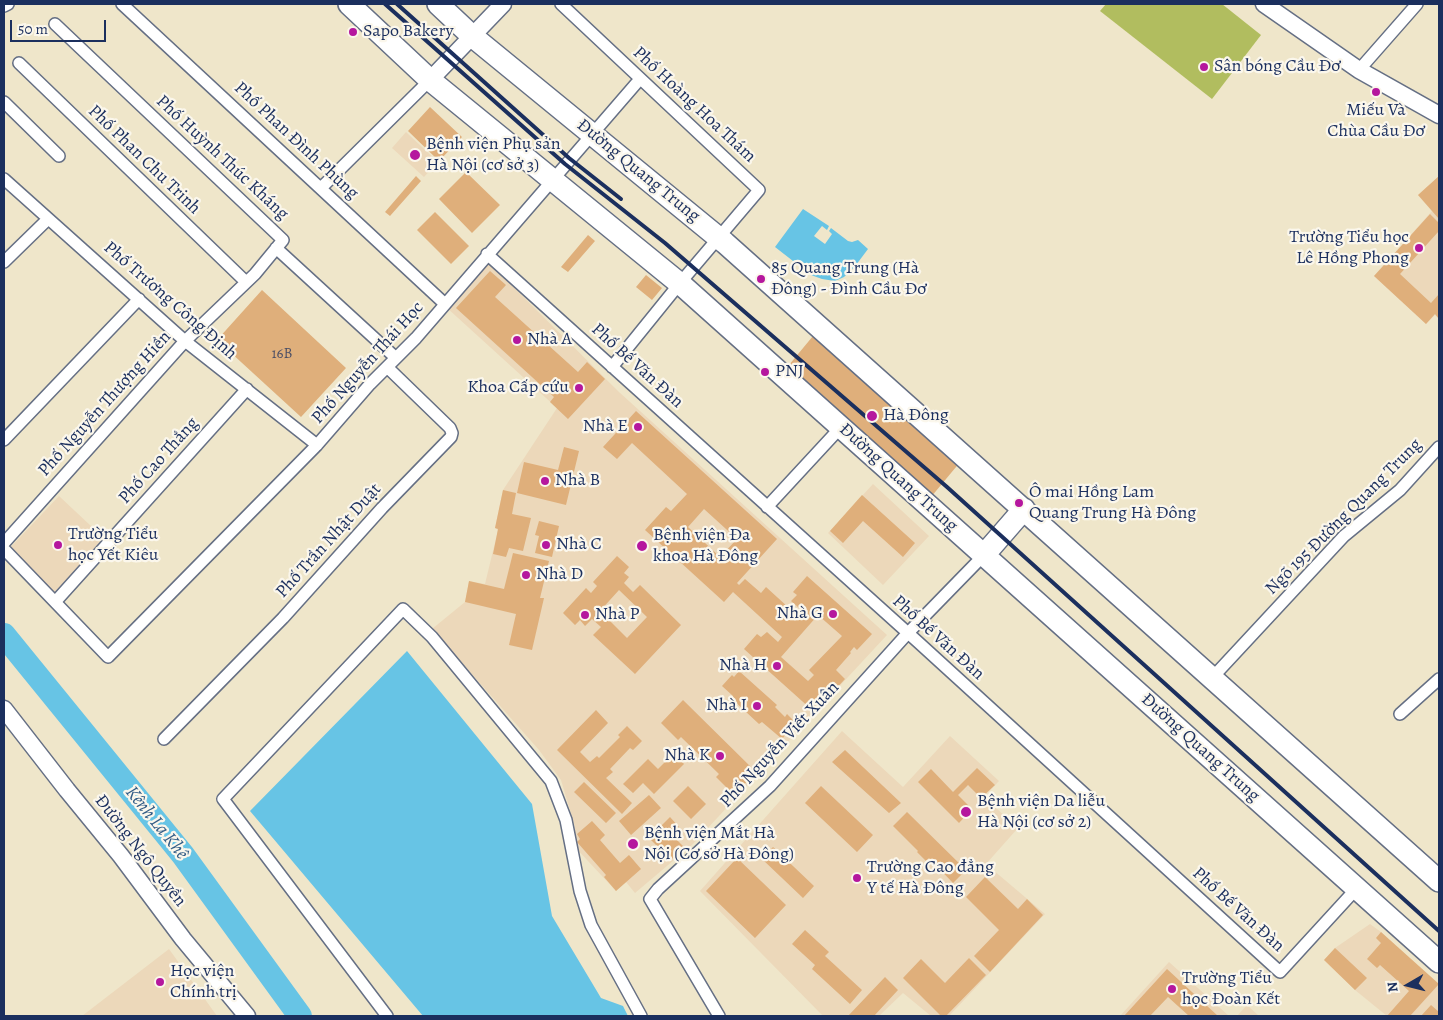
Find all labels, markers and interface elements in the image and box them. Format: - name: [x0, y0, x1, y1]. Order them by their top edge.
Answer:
- scale bar: [12, 10, 109, 42]
- text: 50 m: [18, 19, 48, 39]
- place label: Sapo Bakery: [363, 21, 454, 43]
- marker: Sapo Bakery: [347, 26, 359, 38]
- street label: Phố Hoàng Hoa Thám: [628, 42, 760, 168]
- place label: Sân bóng Cầu Đơ: [1214, 56, 1341, 78]
- marker: Sân bóng Cầu Đơ: [1198, 61, 1210, 73]
- street label: Phố Phan Đình Phùng: [229, 78, 363, 204]
- marker: Miếu Và Chùa Cầu Đơ: [1370, 86, 1382, 98]
- street label: Phố Huỳnh Thúc Kháng: [151, 91, 293, 225]
- place label: Miếu Và Chùa Cầu Đơ: [1327, 100, 1425, 142]
- street label: Phố Phan Chu Trinh: [83, 101, 205, 219]
- street label: Đường Quang Trung: [572, 115, 704, 227]
- place label: Bệnh viện Phụ sản Hà Nội (cơ sở 3): [426, 134, 561, 176]
- marker: Bệnh viện Phụ sản Hà Nội (cơ sở 3): [408, 148, 422, 162]
- place label: Trường Tiểu học Lê Hồng Phong: [1289, 227, 1409, 270]
- street label: Phố Trương Công Định: [99, 237, 241, 365]
- marker: Trường Tiểu học Lê Hồng Phong: [1413, 242, 1425, 254]
- place label: 85 Quang Trung (Hà Đông) - Đình Cầu Đơ: [771, 258, 927, 300]
- marker: 85 Quang Trung (Hà Đông) - Đình Cầu Đơ: [755, 273, 767, 285]
- street label: Phố Nguyễn Thái Học: [307, 297, 429, 429]
- street label: Phố Bế Văn Đàn: [586, 319, 688, 413]
- street label: Phố Nguyễn Thượng Hiền: [34, 327, 176, 481]
- place label: Nhà A: [527, 329, 572, 351]
- marker: Nhà A: [511, 334, 523, 346]
- house number: 16B: [271, 345, 293, 363]
- place label: PNJ: [775, 361, 804, 383]
- marker: PNJ: [759, 366, 771, 378]
- place label: Khoa Cấp cứu: [467, 377, 569, 399]
- marker: Khoa Cấp cứu: [573, 382, 585, 394]
- place label: Hà Đông: [883, 405, 949, 427]
- marker: Hà Đông: [865, 409, 879, 423]
- street label: Phố Cao Thắng: [114, 413, 204, 509]
- place label: Nhà E: [583, 416, 628, 438]
- street label: Đường Quang Trung: [834, 419, 962, 537]
- marker: Nhà E: [632, 421, 644, 433]
- street label: Ngõ 195 Đường Quang Trung: [1261, 434, 1427, 600]
- place label: Nhà B: [555, 470, 600, 492]
- marker: Nhà B: [539, 475, 551, 487]
- street label: Phố Trần Nhật Duật: [272, 479, 386, 603]
- place label: Ô mai Hồng Lam Quang Trung Hà Đông: [1029, 482, 1196, 524]
- marker: Ô mai Hồng Lam Quang Trung Hà Đông: [1013, 497, 1025, 509]
- place label: Trường Tiểu học Yết Kiêu: [68, 524, 158, 566]
- place label: Bệnh viện Đa khoa Hà Đông: [653, 525, 758, 568]
- place label: Nhà C: [556, 534, 602, 556]
- marker: Trường Tiểu học Yết Kiêu: [52, 539, 64, 551]
- marker: Nhà C: [540, 539, 552, 551]
- marker: Bệnh viện Đa khoa Hà Đông: [635, 539, 649, 553]
- place label: Nhà D: [536, 564, 583, 586]
- marker: Nhà D: [520, 569, 532, 581]
- street label: Phố Bế Văn Đàn: [887, 591, 989, 685]
- place label: Nhà G: [776, 603, 823, 625]
- place label: Nhà P: [595, 604, 639, 626]
- marker: Nhà G: [827, 608, 839, 620]
- marker: Nhà P: [579, 609, 591, 621]
- place label: Nhà H: [719, 655, 767, 677]
- marker: Nhà H: [771, 660, 783, 672]
- street label: Phố Nguyễn Viết Xuân: [716, 677, 844, 813]
- street label: Đường Quang Trung: [1136, 689, 1264, 807]
- place label: Nhà I: [706, 695, 747, 717]
- marker: Nhà I: [751, 700, 763, 712]
- place label: Nhà K: [664, 745, 710, 767]
- marker: Nhà K: [714, 750, 726, 762]
- water label: Kênh La Khê: [120, 782, 192, 864]
- street label: Đường Ngô Quyền: [89, 791, 191, 911]
- place label: Bệnh viện Da liễu Hà Nội (cơ sở 2): [977, 791, 1105, 834]
- marker: Bệnh viện Da liễu Hà Nội (cơ sở 2): [959, 805, 973, 819]
- place label: Bệnh viện Mắt Hà Nội (Cơ sở Hà Đông): [644, 823, 794, 866]
- marker: Bệnh viện Mắt Hà Nội (Cơ sở Hà Đông): [626, 837, 640, 851]
- place label: Trường Cao đẳng Y tế Hà Đông: [867, 857, 994, 900]
- street label: Phố Bế Văn Đàn: [1187, 863, 1289, 957]
- marker: Trường Cao đẳng Y tế Hà Đông: [851, 872, 863, 884]
- north arrow: [1383, 960, 1433, 1010]
- place label: Học viện Chính trị: [170, 961, 237, 1004]
- place label: Trường Tiểu học Đoàn Kết: [1182, 968, 1280, 1011]
- marker: Học viện Chính trị: [154, 976, 166, 988]
- text: N: [1383, 981, 1403, 994]
- marker: Trường Tiểu học Đoàn Kết: [1166, 983, 1178, 995]

